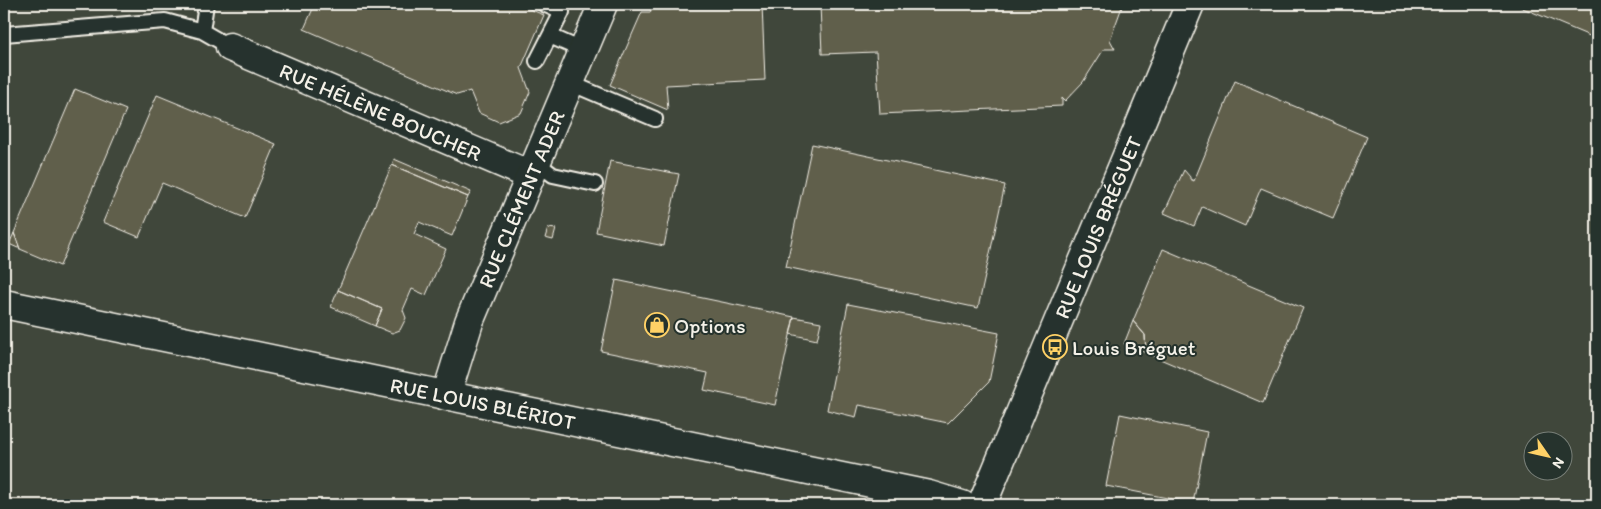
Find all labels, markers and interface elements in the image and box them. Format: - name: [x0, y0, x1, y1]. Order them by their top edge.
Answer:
- street label: RUE HÉLÈNE BOUCHER: [276, 57, 486, 165]
- street label: RUE CLÉMENT ADER: [472, 107, 569, 291]
- street label: RUE LOUIS BRÉGUET: [1048, 132, 1146, 322]
- shop icon: Options: [644, 312, 670, 338]
- place label: Options: [674, 313, 745, 338]
- bus stop icon: Louis Bréguet: [1042, 334, 1068, 360]
- place label: Louis Bréguet: [1072, 335, 1196, 360]
- street label: RUE LOUIS BLÉRIOT: [388, 372, 578, 434]
- north arrow: [1524, 432, 1574, 482]
- text: N: [1549, 454, 1568, 472]

